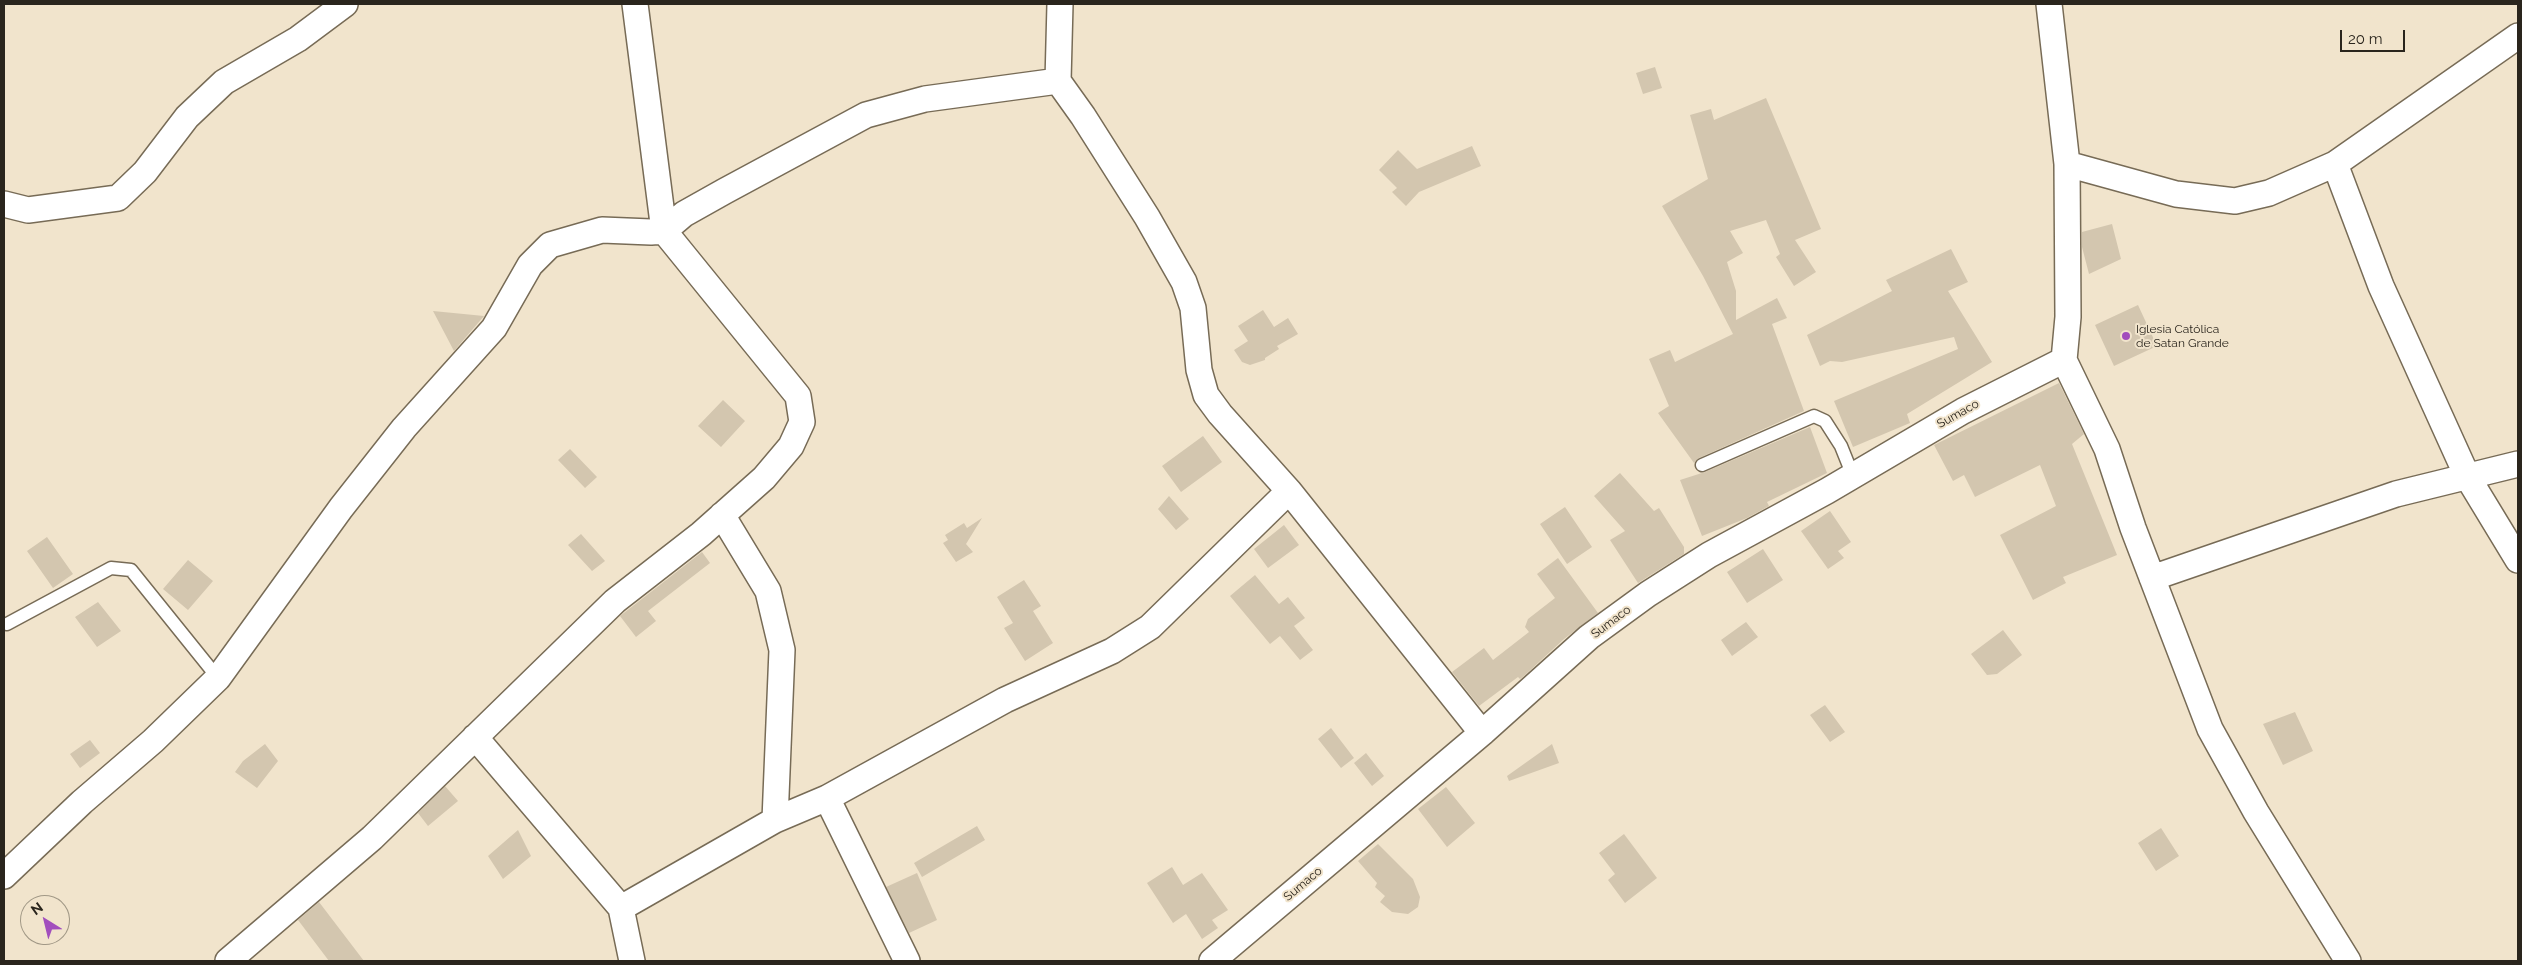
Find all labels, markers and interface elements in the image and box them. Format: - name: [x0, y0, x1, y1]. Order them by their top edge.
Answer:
- scale bar: [2342, 20, 2407, 52]
- text: 20 m: [2348, 30, 2383, 48]
- place label: Iglesia Católica de Satan Grande: [2136, 322, 2229, 350]
- marker: Iglesia Católica de Satan Grande: [2120, 330, 2132, 342]
- street label: Sumaco: [1935, 397, 1981, 431]
- street label: Sumaco: [1588, 603, 1634, 641]
- street label: Sumaco: [1281, 864, 1325, 904]
- north arrow: [20, 895, 70, 945]
- text: N: [28, 899, 46, 918]

